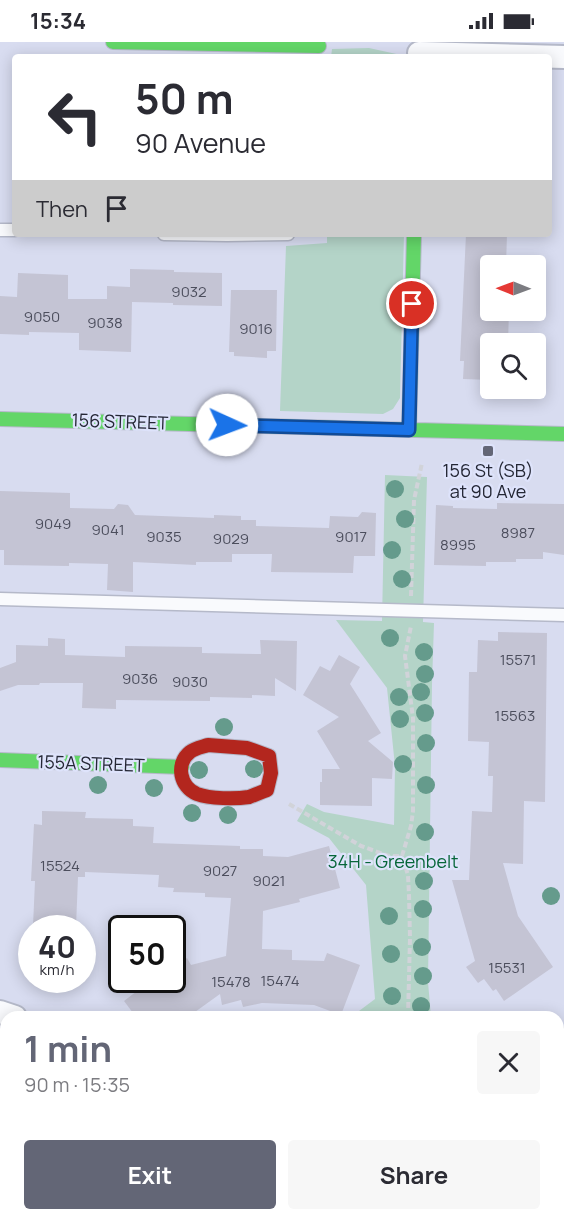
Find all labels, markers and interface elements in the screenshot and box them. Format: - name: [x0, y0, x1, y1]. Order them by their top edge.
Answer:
- text: 15:34: [30, 6, 86, 36]
- text: 50 m: [135, 69, 233, 127]
- icon: left: [36, 78, 114, 156]
- text: 90 Avenue: [135, 124, 266, 161]
- icon: arrive: [100, 192, 133, 225]
- text: Then: [36, 194, 88, 224]
- north arrow: [480, 255, 546, 321]
- map controls: [480, 255, 546, 399]
- pin: [386, 278, 437, 329]
- house number: 9032: [171, 281, 207, 302]
- icon: arrive: [395, 287, 428, 320]
- house number: 9050: [24, 306, 60, 327]
- house number: 9038: [87, 312, 123, 333]
- house number: 9016: [239, 318, 273, 339]
- button: search: [480, 333, 546, 399]
- position arrow: [195, 393, 259, 457]
- street label: 156 STREET: [71, 407, 169, 435]
- marker: 156 St (SB) at 90 Ave: [481, 444, 495, 458]
- place label: 156 St (SB) at 90 Ave: [443, 458, 533, 503]
- house number: 9049: [35, 513, 71, 534]
- house number: 9041: [91, 519, 125, 540]
- house number: 8987: [501, 522, 535, 543]
- house number: 9035: [146, 526, 182, 547]
- house number: 9017: [335, 526, 367, 547]
- house number: 9029: [213, 528, 249, 549]
- house number: 8995: [440, 534, 476, 555]
- house number: 15571: [500, 649, 536, 670]
- house number: 9036: [122, 668, 158, 689]
- house number: 9030: [172, 671, 208, 692]
- house number: 15563: [495, 705, 535, 726]
- street label: 155A STREET: [37, 749, 145, 777]
- park label: 34H - Greenbelt: [328, 849, 458, 873]
- house number: 15524: [40, 855, 80, 876]
- house number: 9027: [203, 860, 237, 881]
- house number: 9021: [253, 870, 285, 891]
- speed limit sign: 50: [108, 915, 186, 993]
- text: 40: [38, 926, 76, 967]
- house number: 15531: [488, 957, 526, 978]
- text: km/h: [40, 959, 74, 980]
- house number: 15474: [260, 970, 300, 991]
- house number: 15478: [211, 971, 251, 992]
- text: 1 min: [24, 1024, 112, 1073]
- button: close: [477, 1031, 540, 1094]
- text: 90 m · 15:35: [24, 1071, 130, 1098]
- button: Exit: [24, 1140, 276, 1209]
- button: Share: [288, 1140, 540, 1209]

